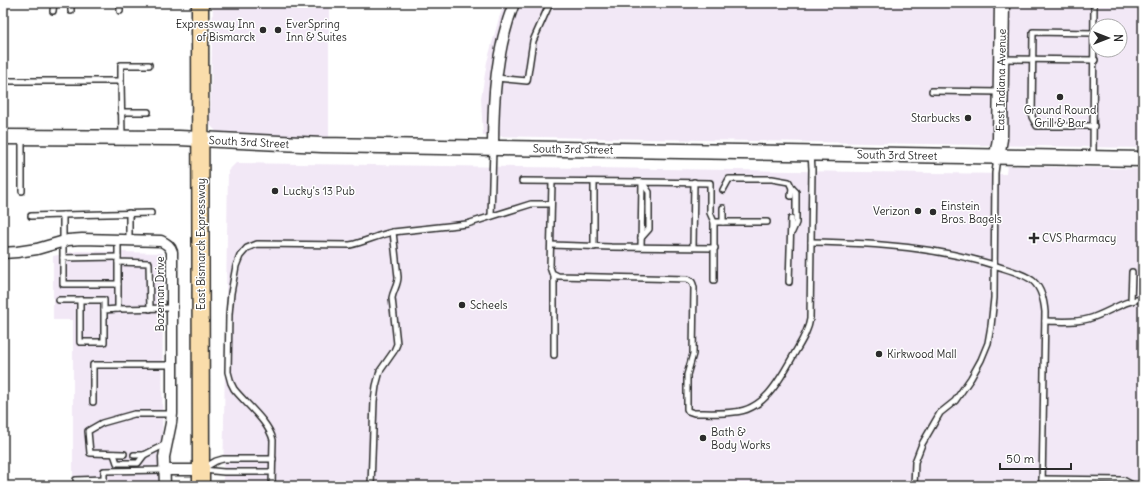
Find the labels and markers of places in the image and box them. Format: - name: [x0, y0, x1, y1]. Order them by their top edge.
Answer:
- place label: Expressway Inn of Bismarck: [176, 17, 255, 44]
- place label: EverSpring Inn & Suites: [286, 17, 347, 44]
- marker: Expressway Inn of Bismarck: [258, 25, 268, 35]
- marker: EverSpring Inn & Suites: [273, 25, 283, 35]
- marker: Ground Round Grill & Bar: [1055, 92, 1065, 102]
- place label: Ground Round Grill & Bar: [1024, 103, 1097, 130]
- place label: Starbucks: [911, 111, 960, 125]
- marker: Starbucks: [963, 113, 973, 123]
- place label: Lucky's 13 Pub: [283, 184, 355, 198]
- marker: Lucky's 13 Pub: [270, 186, 280, 196]
- place label: Einstein Bros. Bagels: [941, 199, 1002, 226]
- place label: Verizon: [873, 204, 910, 218]
- marker: Verizon: [913, 206, 923, 216]
- marker: Einstein Bros. Bagels: [928, 207, 938, 217]
- place label: CVS Pharmacy: [1042, 231, 1116, 245]
- marker: CVS Pharmacy: [1029, 233, 1039, 243]
- place label: Scheels: [470, 298, 507, 312]
- marker: Scheels: [457, 300, 467, 310]
- place label: Kirkwood Mall: [887, 347, 957, 361]
- marker: Kirkwood Mall: [874, 349, 884, 359]
- place label: Bath & Body Works: [711, 425, 771, 452]
- marker: Bath & Body Works: [698, 433, 708, 443]

